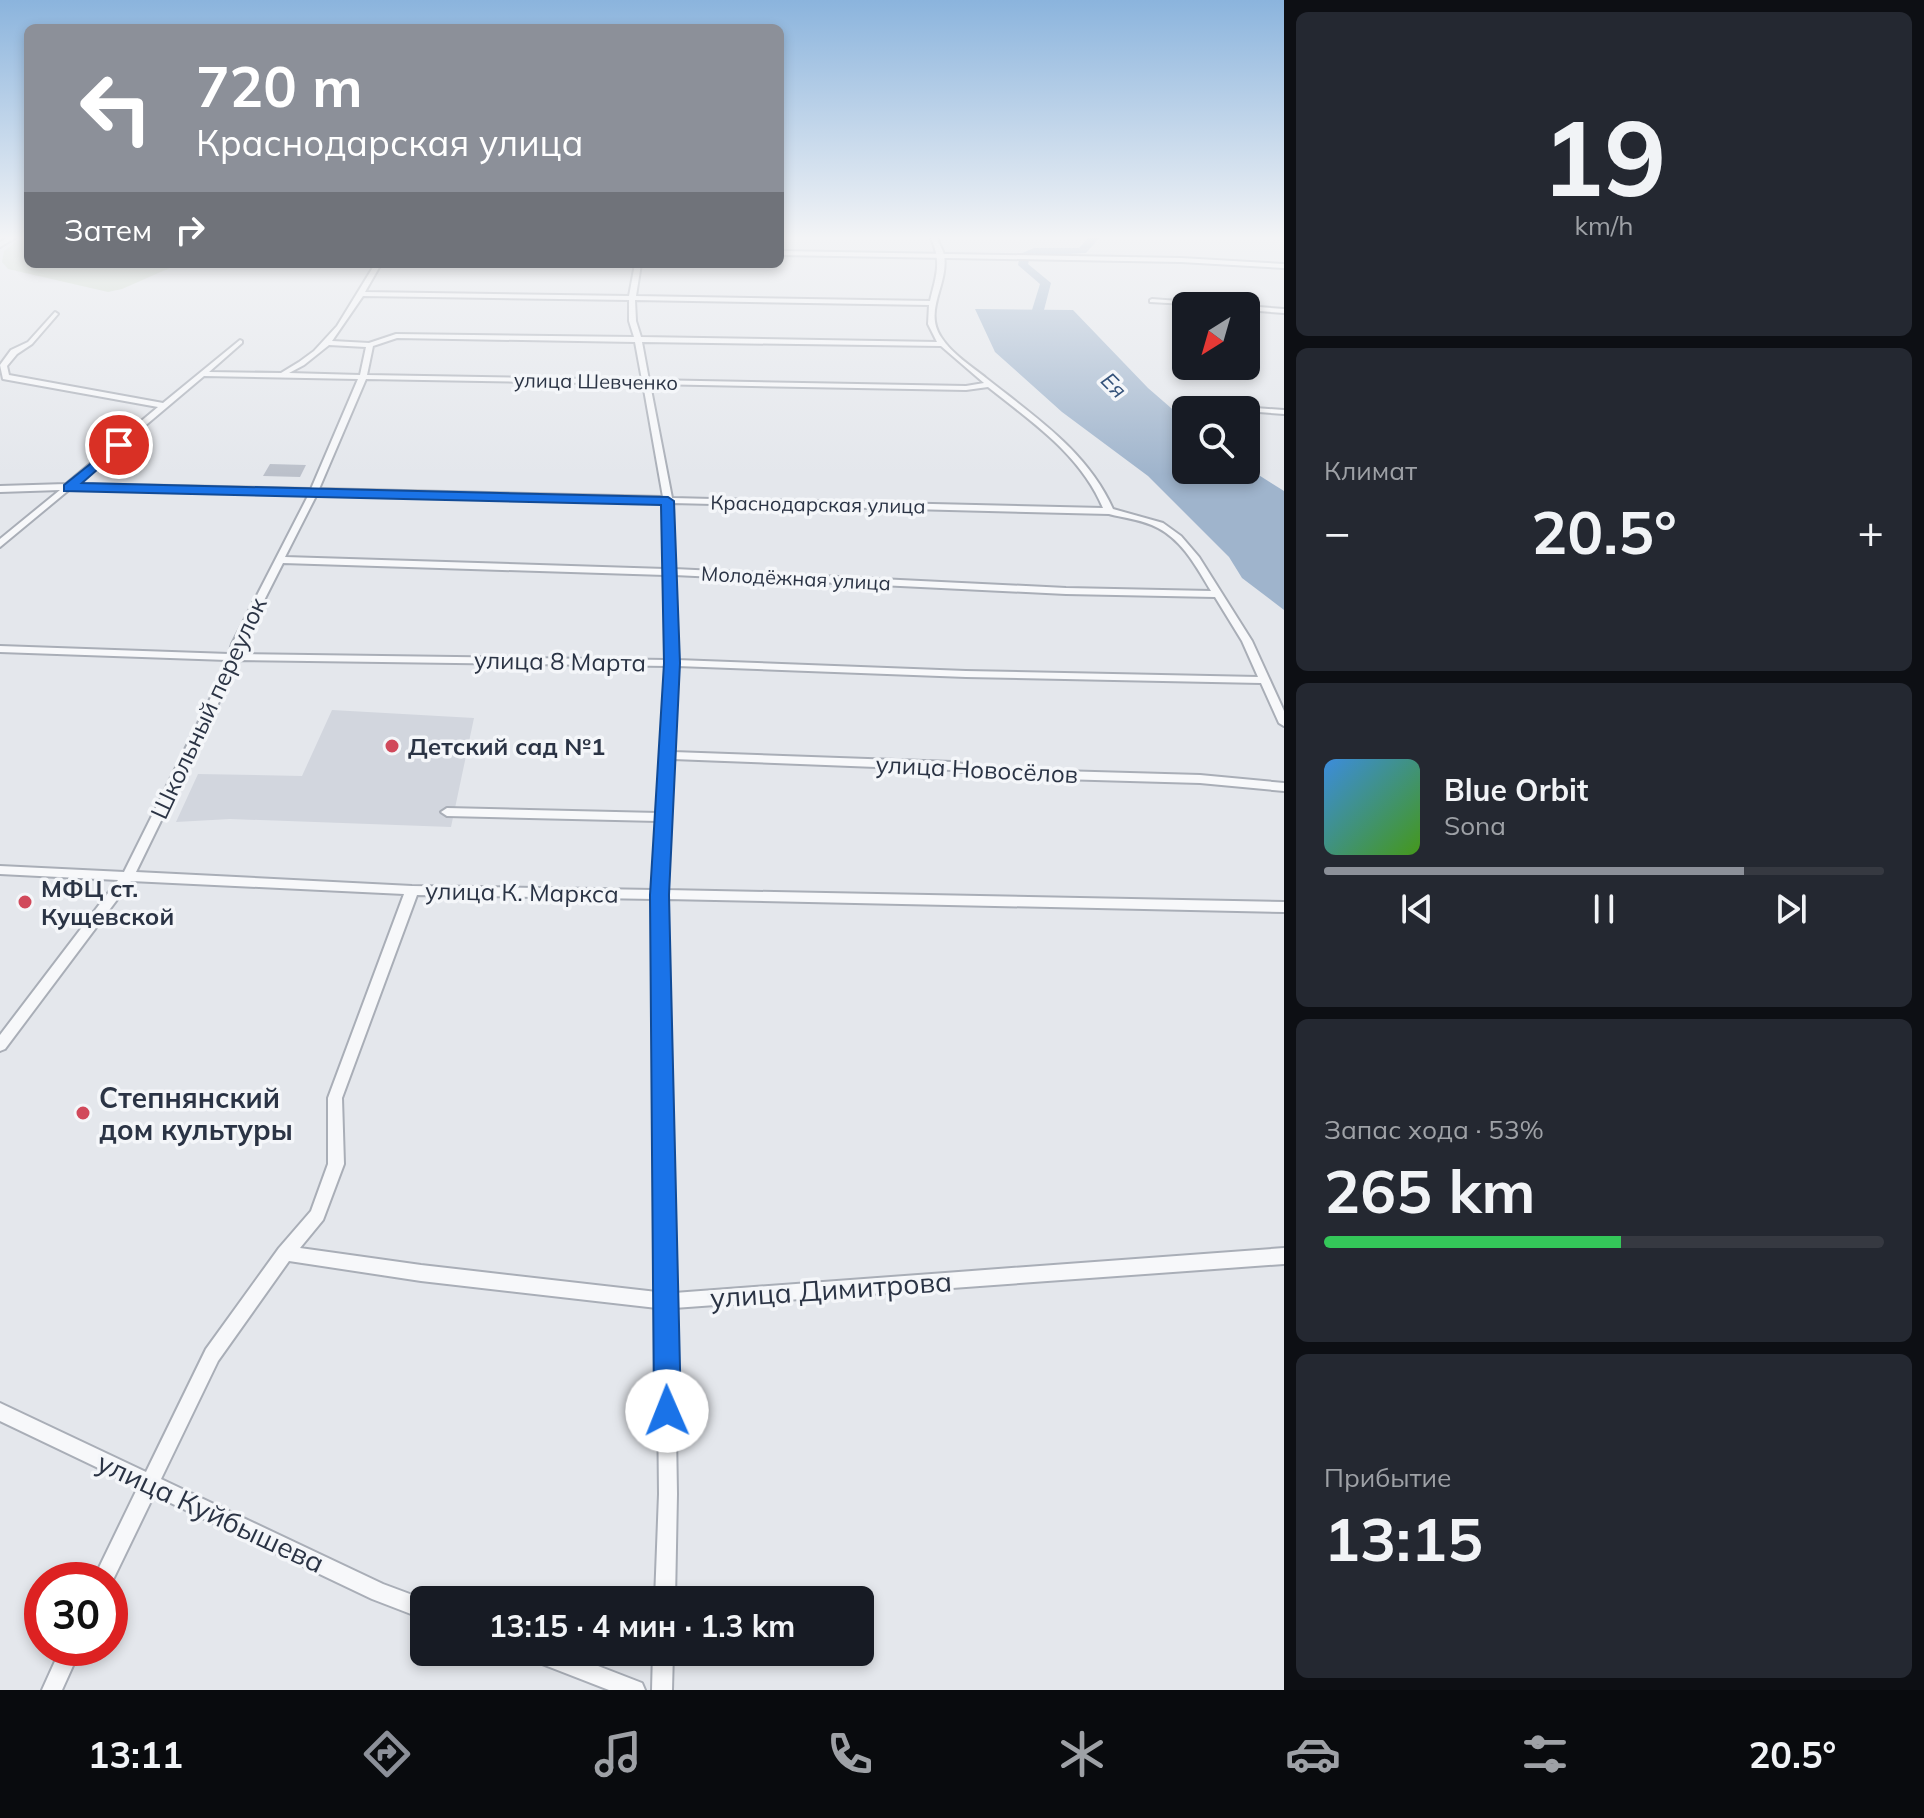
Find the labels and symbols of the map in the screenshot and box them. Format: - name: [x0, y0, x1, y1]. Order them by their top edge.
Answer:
- north arrow: [1172, 292, 1260, 380]
- water label: Ея: [1095, 366, 1133, 404]
- street label: улица Шевченко: [514, 367, 678, 395]
- pin: [85, 411, 153, 479]
- street label: Краснодарская улица: [710, 490, 926, 518]
- street label: Молодёжная улица: [700, 561, 892, 595]
- street label: Школьный переулок: [143, 592, 273, 824]
- street label: улица 8 Марта: [474, 644, 646, 678]
- place label: Детский сад №1: [408, 731, 606, 761]
- marker: Детский сад №1: [383, 737, 401, 755]
- street label: улица Новосёлов: [875, 749, 1079, 789]
- place label: МФЦ ст. Кущевской: [41, 873, 174, 931]
- street label: улица К. Маркса: [425, 875, 619, 909]
- marker: МФЦ ст. Кущевской: [16, 893, 34, 911]
- place label: Степнянский дом культуры: [99, 1080, 293, 1147]
- marker: Степнянский дом культуры: [74, 1104, 92, 1122]
- street label: улица Димитрова: [709, 1263, 953, 1315]
- position arrow: [625, 1369, 709, 1453]
- street label: улица Куйбышева: [92, 1444, 330, 1580]
- speed limit sign: 30: [24, 1562, 128, 1666]

